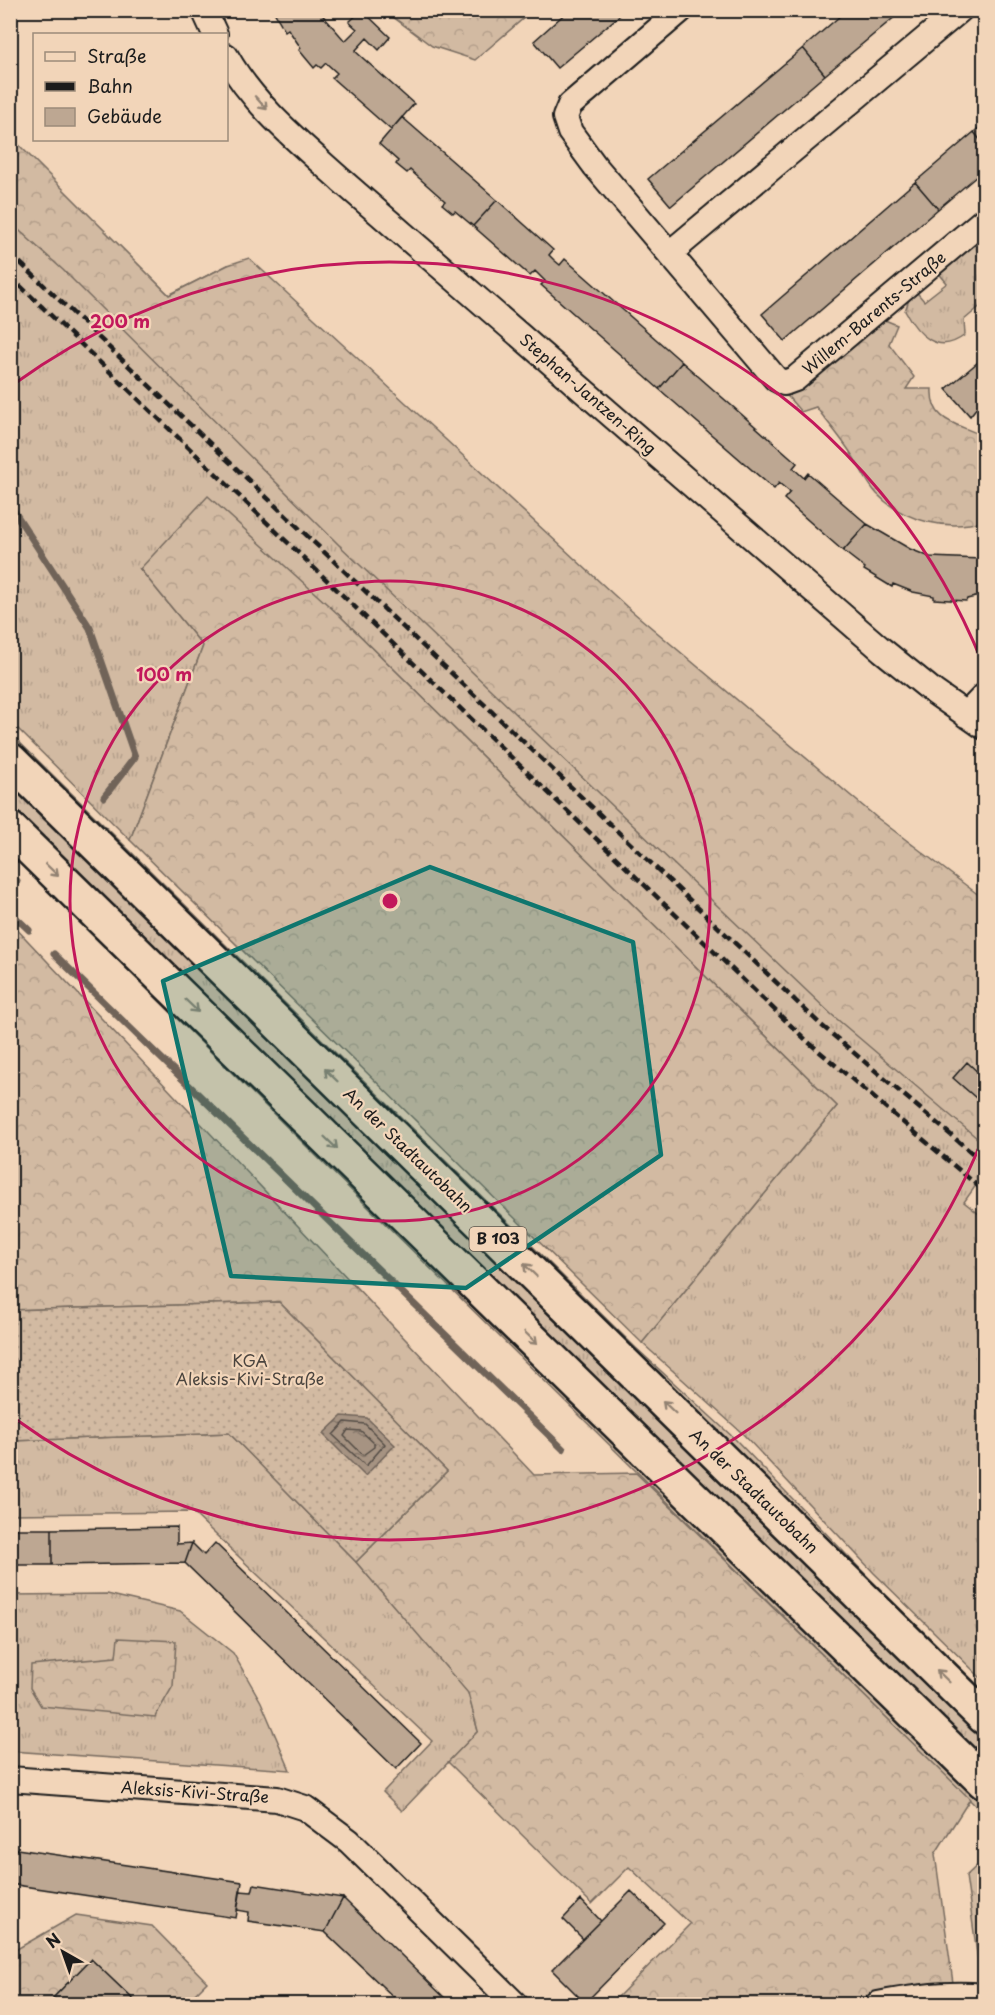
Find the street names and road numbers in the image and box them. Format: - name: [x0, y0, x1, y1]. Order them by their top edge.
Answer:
- street label: Willem-Barents-Straße: [796, 245, 950, 380]
- street label: Stephan-Jantzen-Ring: [515, 327, 662, 459]
- street label: An der Stadtautobahn: [339, 1081, 479, 1217]
- road number: B 103: [470, 1227, 526, 1251]
- street label: An der Stadtautobahn: [685, 1422, 825, 1558]
- street label: Aleksis-Kivi-Straße: [120, 1774, 270, 1808]

